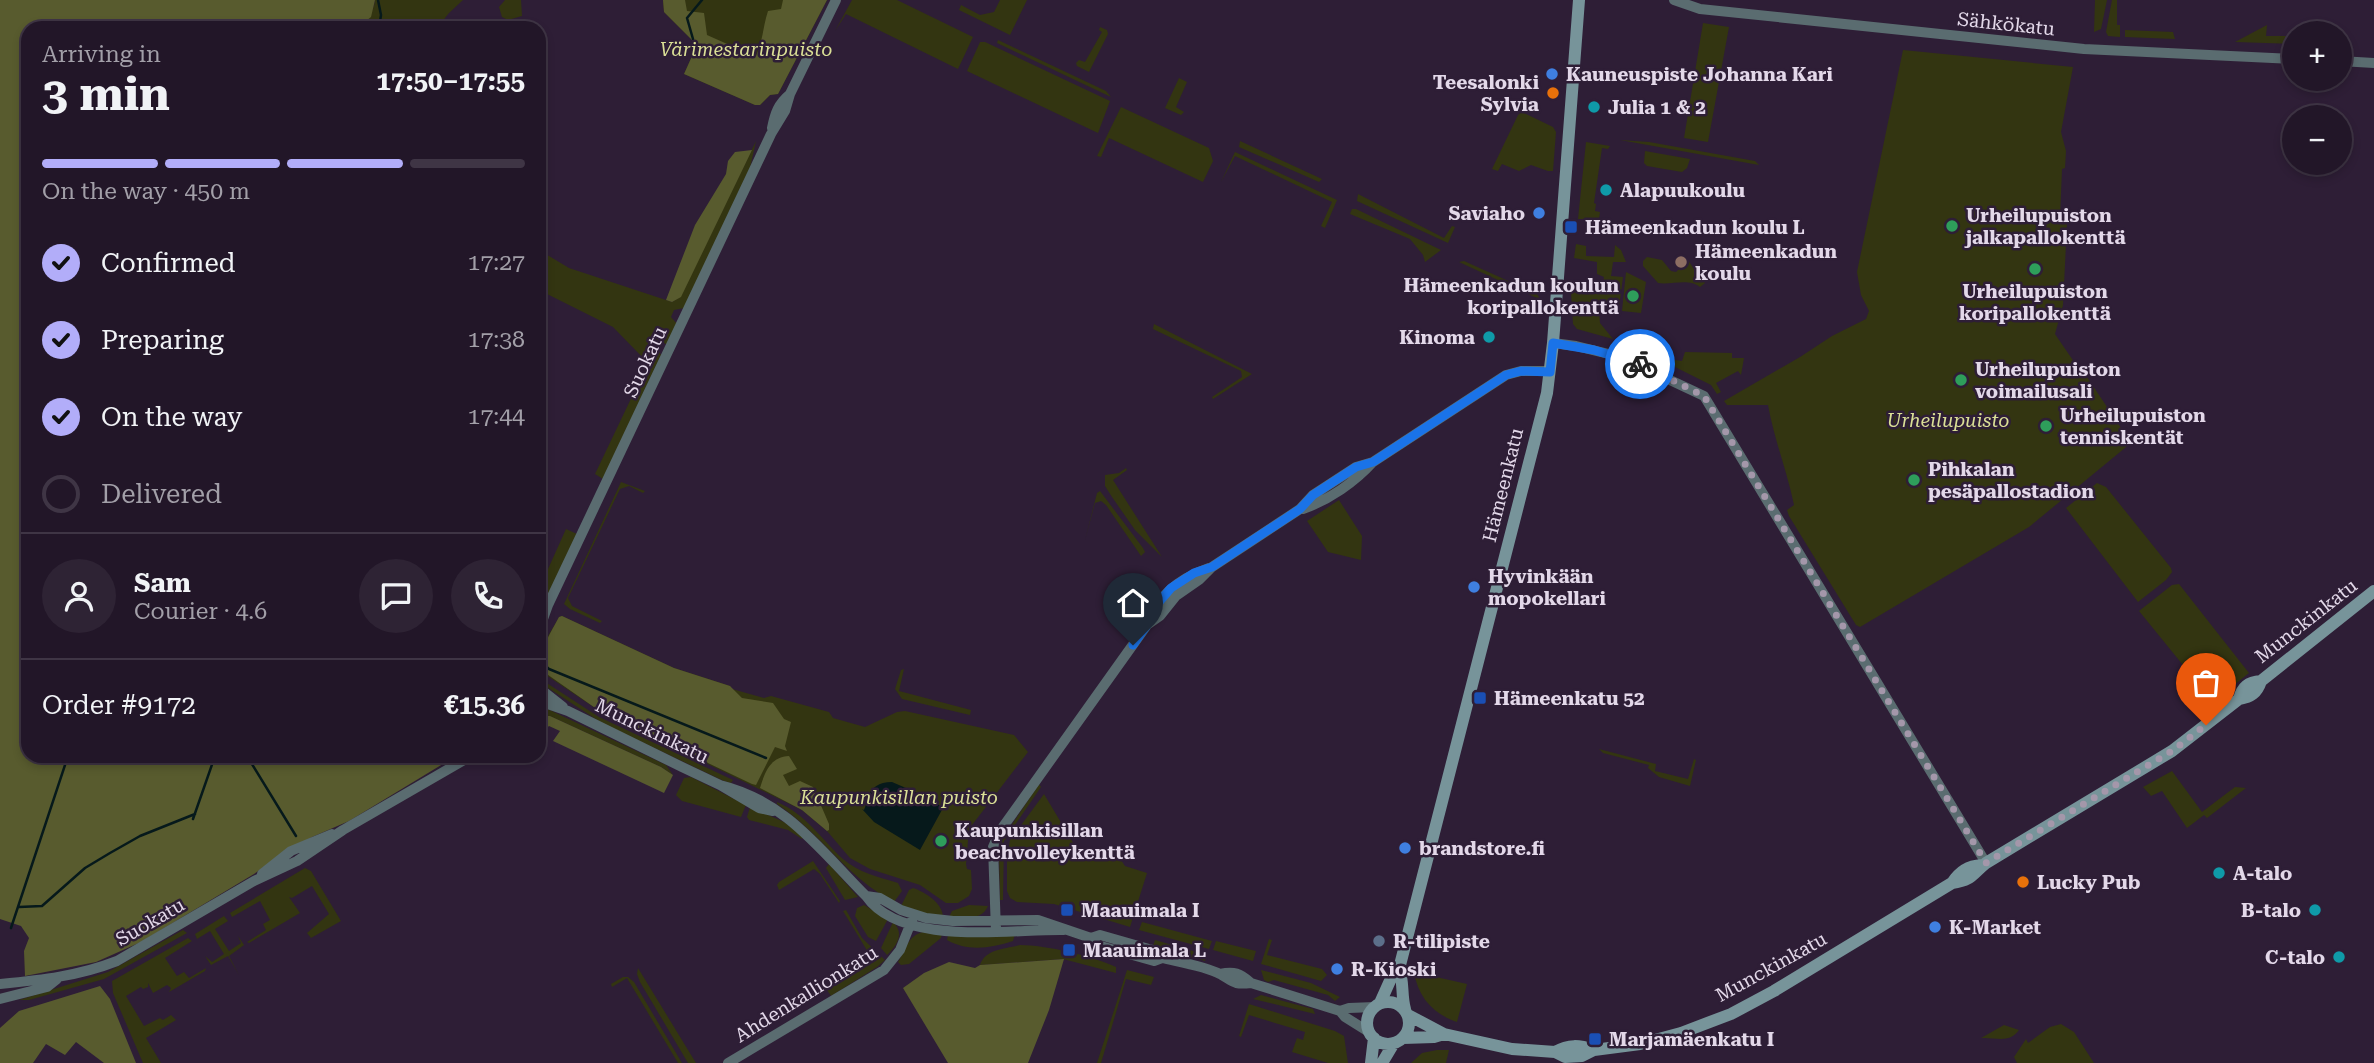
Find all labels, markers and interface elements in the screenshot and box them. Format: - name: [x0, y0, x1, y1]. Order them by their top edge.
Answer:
- street label: Sähkökatu: [1956, 7, 2056, 41]
- map controls: [2282, 21, 2352, 175]
- button: +: [2282, 21, 2352, 91]
- park label: Värimestarinpuisto: [660, 38, 832, 61]
- text: Arriving in: [42, 41, 161, 68]
- place label: Kauneuspiste Johanna Kari: [1566, 63, 1833, 86]
- text: 17:50–17:55: [376, 66, 525, 96]
- marker: Kauneuspiste Johanna Kari: [1544, 66, 1560, 82]
- text: 3 min: [42, 67, 170, 121]
- place label: Teesalonki Sylvia: [1433, 71, 1539, 116]
- marker: Teesalonki Sylvia: [1545, 85, 1561, 101]
- place label: Julia 1 & 2: [1608, 96, 1706, 119]
- marker: Julia 1 & 2: [1586, 99, 1602, 115]
- button: −: [2282, 105, 2352, 175]
- text: On the way · 450 m: [42, 178, 250, 205]
- place label: Alapuukoulu: [1620, 179, 1745, 202]
- marker: Alapuukoulu: [1598, 182, 1614, 198]
- place label: Saviaho: [1448, 202, 1525, 225]
- place label: Urheilupuiston jalkapallokenttä: [1964, 204, 2126, 249]
- marker: Saviaho: [1531, 205, 1547, 221]
- place label: Hämeenkadun koulu L: [1585, 216, 1805, 239]
- marker: Urheilupuiston jalkapallokenttä: [1944, 218, 1960, 234]
- marker: Hämeenkadun koulu L: [1563, 219, 1579, 235]
- place label: Hämeenkadun koulu: [1695, 240, 1837, 285]
- icon: check: [42, 244, 80, 282]
- text: Confirmed: [101, 248, 236, 278]
- text: 17:27: [468, 249, 525, 276]
- marker: Hämeenkadun koulu: [1673, 254, 1689, 270]
- marker: Urheilupuiston koripallokenttä: [2027, 261, 2043, 277]
- place label: Hämeenkadun koulun koripallokenttä: [1404, 274, 1619, 319]
- place label: Urheilupuiston koripallokenttä: [1959, 280, 2111, 325]
- marker: Hämeenkadun koulun koripallokenttä: [1625, 288, 1641, 304]
- icon: check: [42, 321, 80, 359]
- street label: Suokatu: [619, 323, 671, 401]
- text: Preparing: [101, 325, 224, 355]
- text: 17:38: [468, 326, 525, 353]
- place label: Kinoma: [1399, 326, 1475, 349]
- marker: Kinoma: [1481, 329, 1497, 345]
- courier: [1605, 329, 1675, 399]
- icon: bike: [1621, 345, 1659, 383]
- place label: Urheilupuiston voimailusali: [1975, 358, 2121, 403]
- marker: Urheilupuiston voimailusali: [1953, 372, 1969, 388]
- icon: check: [42, 398, 80, 436]
- text: On the way: [101, 402, 242, 432]
- text: 17:44: [468, 403, 525, 430]
- place label: Urheilupuiston tenniskentät: [2060, 404, 2206, 449]
- park label: Urheilupuisto: [1887, 409, 2009, 432]
- marker: Urheilupuiston tenniskentät: [2038, 418, 2054, 434]
- street label: Hämeenkatu: [1478, 426, 1528, 544]
- place label: Pihkalan pesäpallostadion: [1928, 458, 2094, 503]
- marker: Pihkalan pesäpallostadion: [1906, 472, 1922, 488]
- text: Delivered: [101, 479, 222, 509]
- button: person: [42, 559, 116, 633]
- button: chat: [359, 559, 433, 633]
- button: phone: [451, 559, 525, 633]
- place label: Hyvinkään mopokellari: [1488, 565, 1606, 610]
- text: Sam: [134, 568, 191, 598]
- pin: [1103, 573, 1163, 645]
- street label: Munckinkatu: [2250, 574, 2362, 668]
- marker: Hyvinkään mopokellari: [1466, 579, 1482, 595]
- icon: home: [1114, 584, 1152, 622]
- text: Courier · 4.6: [134, 598, 267, 625]
- pin: [2176, 653, 2236, 725]
- icon: bag: [2187, 664, 2225, 702]
- place label: Hämeenkatu 52: [1494, 687, 1645, 710]
- text: Order #9172: [42, 690, 196, 720]
- text: €15.36: [444, 690, 525, 720]
- marker: Hämeenkatu 52: [1472, 690, 1488, 706]
- street label: Munckinkatu: [592, 694, 713, 768]
- park label: Kaupunkisillan puisto: [799, 786, 998, 809]
- place label: Kaupunkisillan beachvolleykenttä: [955, 819, 1135, 864]
- marker: Kaupunkisillan beachvolleykenttä: [933, 833, 949, 849]
- place label: brandstore.fi: [1419, 837, 1545, 860]
- marker: brandstore.fi: [1397, 840, 1413, 856]
- place label: A-talo: [2233, 862, 2292, 885]
- marker: A-talo: [2211, 865, 2227, 881]
- place label: Lucky Pub: [2037, 871, 2141, 894]
- marker: Lucky Pub: [2015, 874, 2031, 890]
- street label: Suokatu: [111, 893, 189, 951]
- place label: Maauimala I: [1081, 899, 1200, 922]
- place label: B-talo: [2241, 899, 2301, 922]
- marker: Maauimala I: [1059, 902, 1075, 918]
- marker: B-talo: [2307, 902, 2323, 918]
- place label: K-Market: [1949, 916, 2041, 939]
- marker: K-Market: [1927, 919, 1943, 935]
- street label: Munckinkatu: [1712, 927, 1831, 1007]
- place label: R-tilipiste: [1393, 930, 1490, 953]
- marker: R-tilipiste: [1371, 933, 1387, 949]
- place label: Maauimala L: [1083, 939, 1206, 962]
- street label: Ahdenkallionkatu: [730, 941, 882, 1047]
- marker: Maauimala L: [1061, 942, 1077, 958]
- place label: C-talo: [2265, 946, 2325, 969]
- marker: C-talo: [2331, 949, 2347, 965]
- place label: R-Kioski: [1351, 958, 1436, 981]
- marker: R-Kioski: [1329, 961, 1345, 977]
- place label: Marjamäenkatu I: [1609, 1028, 1774, 1051]
- marker: Marjamäenkatu I: [1587, 1031, 1603, 1047]

